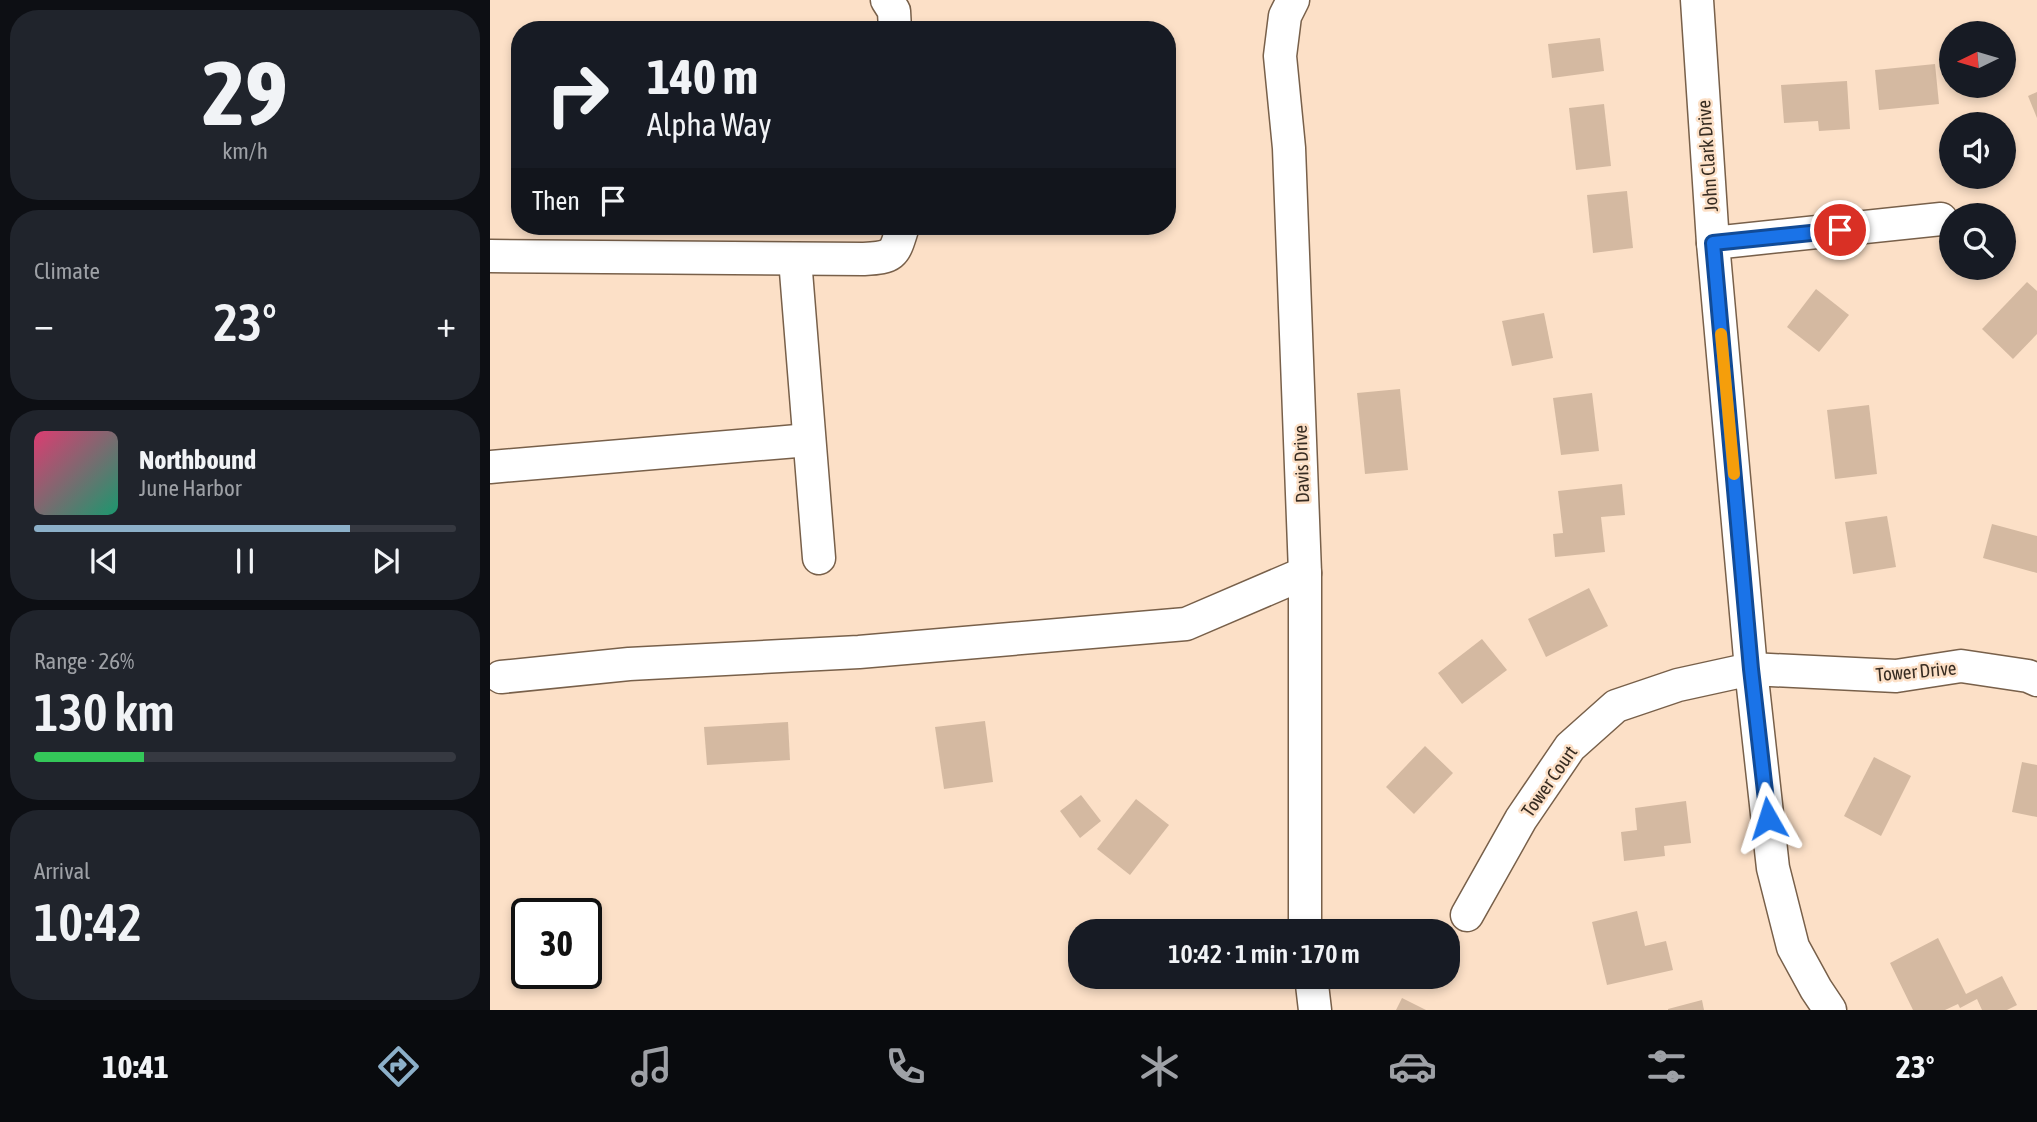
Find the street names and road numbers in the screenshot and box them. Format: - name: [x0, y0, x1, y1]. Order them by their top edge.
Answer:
- street label: John Clark Drive: [1692, 99, 1722, 213]
- street label: Davis Drive: [1289, 425, 1313, 503]
- street label: Tower Drive: [1875, 657, 1957, 685]
- street label: Tower Court: [1517, 741, 1581, 821]

